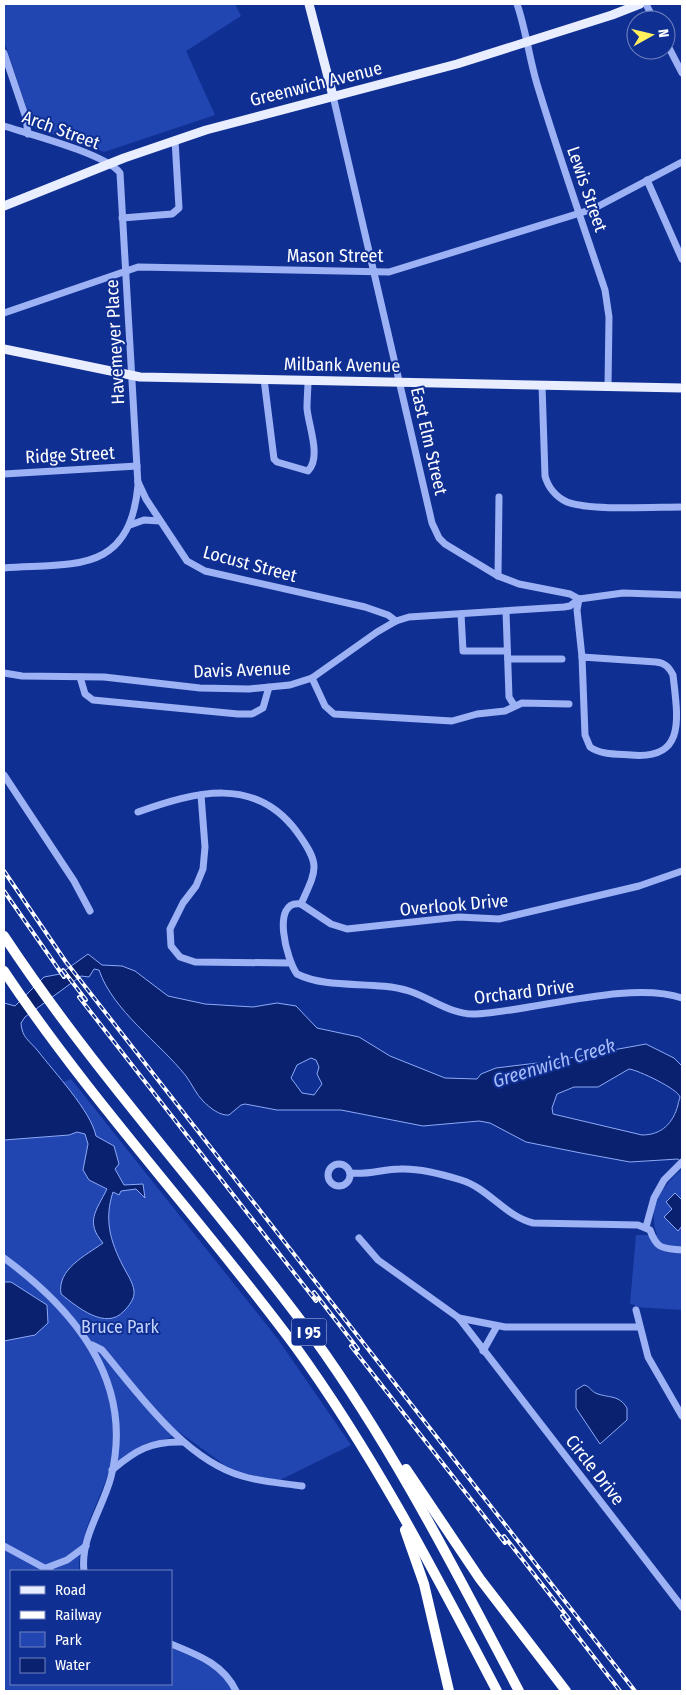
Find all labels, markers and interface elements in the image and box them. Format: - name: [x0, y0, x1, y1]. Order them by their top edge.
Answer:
- north arrow: [626, 10, 676, 60]
- text: N: [654, 28, 672, 39]
- street label: Greenwich Avenue: [248, 57, 384, 111]
- street label: Arch Street: [19, 106, 103, 154]
- street label: Lewis Street: [562, 143, 612, 235]
- street label: Mason Street: [287, 245, 383, 267]
- street label: Havemeyer Place: [101, 279, 129, 405]
- street label: Milbank Avenue: [284, 353, 401, 377]
- street label: East Elm Street: [406, 385, 452, 497]
- street label: Ridge Street: [25, 442, 115, 468]
- street label: Locust Street: [201, 541, 299, 587]
- street label: Davis Avenue: [193, 657, 291, 683]
- street label: Overlook Drive: [399, 889, 509, 921]
- street label: Orchard Drive: [473, 975, 575, 1009]
- water label: Greenwich Creek: [490, 1033, 618, 1093]
- park label: Bruce Park: [81, 1316, 160, 1338]
- road number: I 95: [292, 1318, 326, 1345]
- street label: Circle Drive: [561, 1431, 629, 1510]
- legend: [10, 1570, 172, 1685]
- text: Road: [55, 1581, 86, 1599]
- text: Railway: [55, 1606, 102, 1624]
- text: Park: [55, 1631, 82, 1649]
- text: Water: [55, 1656, 91, 1674]

